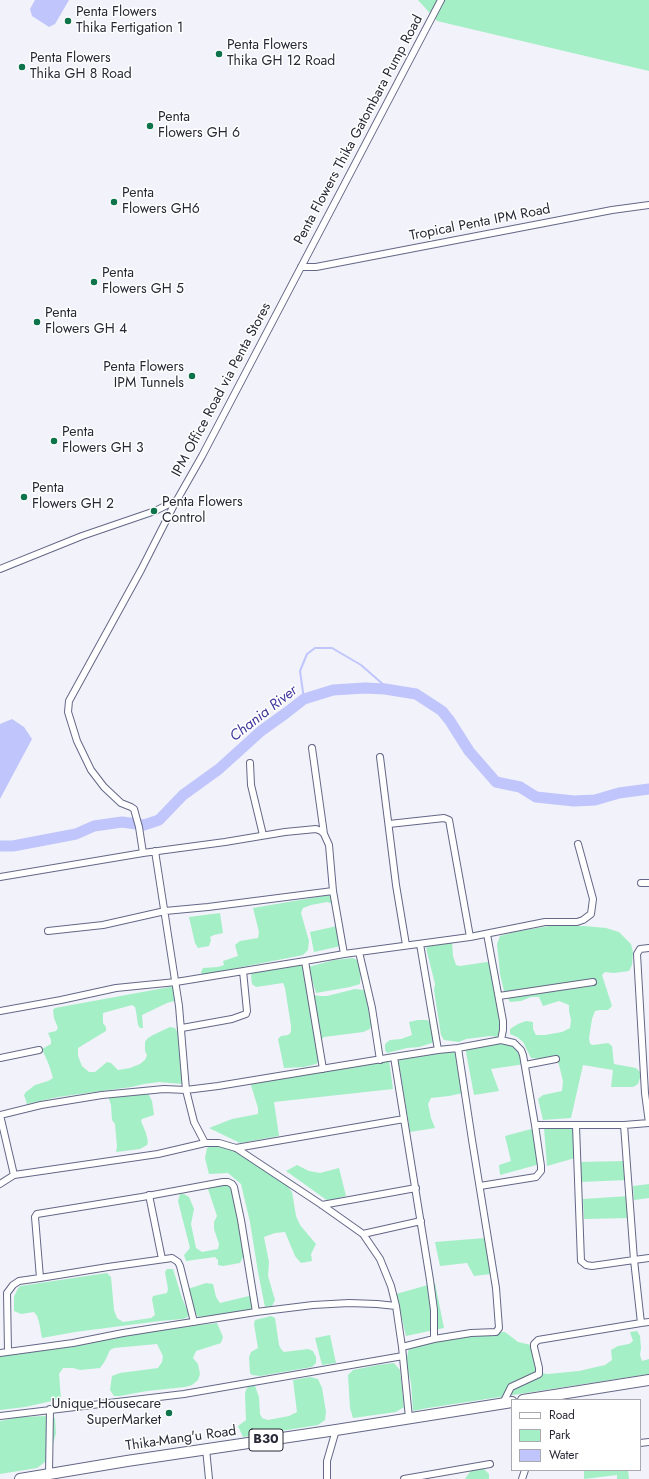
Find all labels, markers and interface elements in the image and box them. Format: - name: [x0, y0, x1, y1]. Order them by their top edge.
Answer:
- place label: Penta Flowers Thika Fertigation 1: [76, 5, 183, 38]
- street label: Penta Flowers Thika Gatombara Pump Road: [291, 12, 427, 248]
- marker: Penta Flowers Thika Fertigation 1: [63, 16, 73, 26]
- place label: Penta Flowers Thika GH 12 Road: [227, 38, 335, 70]
- marker: Penta Flowers Thika GH 12 Road: [214, 49, 224, 59]
- place label: Penta Flowers Thika GH 8 Road: [30, 51, 132, 84]
- marker: Penta Flowers Thika GH 8 Road: [17, 62, 27, 72]
- place label: Penta Flowers GH 6: [158, 110, 240, 142]
- marker: Penta Flowers GH 6: [145, 121, 155, 131]
- place label: Penta Flowers GH6: [122, 186, 200, 218]
- marker: Penta Flowers GH6: [109, 197, 119, 207]
- street label: Tropical Penta IPM Road: [408, 201, 552, 245]
- place label: Penta Flowers GH 5: [102, 266, 184, 298]
- marker: Penta Flowers GH 5: [89, 277, 99, 287]
- street label: IPM Office Road via Penta Stores: [169, 300, 275, 480]
- place label: Penta Flowers GH 4: [45, 306, 127, 338]
- marker: Penta Flowers GH 4: [32, 317, 42, 327]
- place label: Penta Flowers IPM Tunnels: [103, 360, 184, 392]
- marker: Penta Flowers IPM Tunnels: [187, 371, 197, 381]
- place label: Penta Flowers GH 3: [62, 425, 144, 458]
- marker: Penta Flowers GH 3: [49, 436, 59, 446]
- place label: Penta Flowers GH 2: [32, 481, 114, 514]
- marker: Penta Flowers GH 2: [19, 492, 29, 502]
- place label: Penta Flowers Control: [162, 495, 243, 528]
- marker: Penta Flowers Control: [149, 506, 159, 516]
- water label: Chania River: [227, 682, 301, 746]
- place label: Unique Housecare SuperMarket: [51, 1397, 161, 1430]
- legend: [511, 1399, 641, 1471]
- text: Road: [549, 1406, 575, 1424]
- marker: Unique Housecare SuperMarket: [164, 1408, 174, 1418]
- street label: Thika-Mang'u Road: [125, 1423, 237, 1455]
- text: Park: [549, 1426, 570, 1444]
- road number: B30: [249, 1429, 283, 1451]
- text: Water: [549, 1446, 579, 1464]

